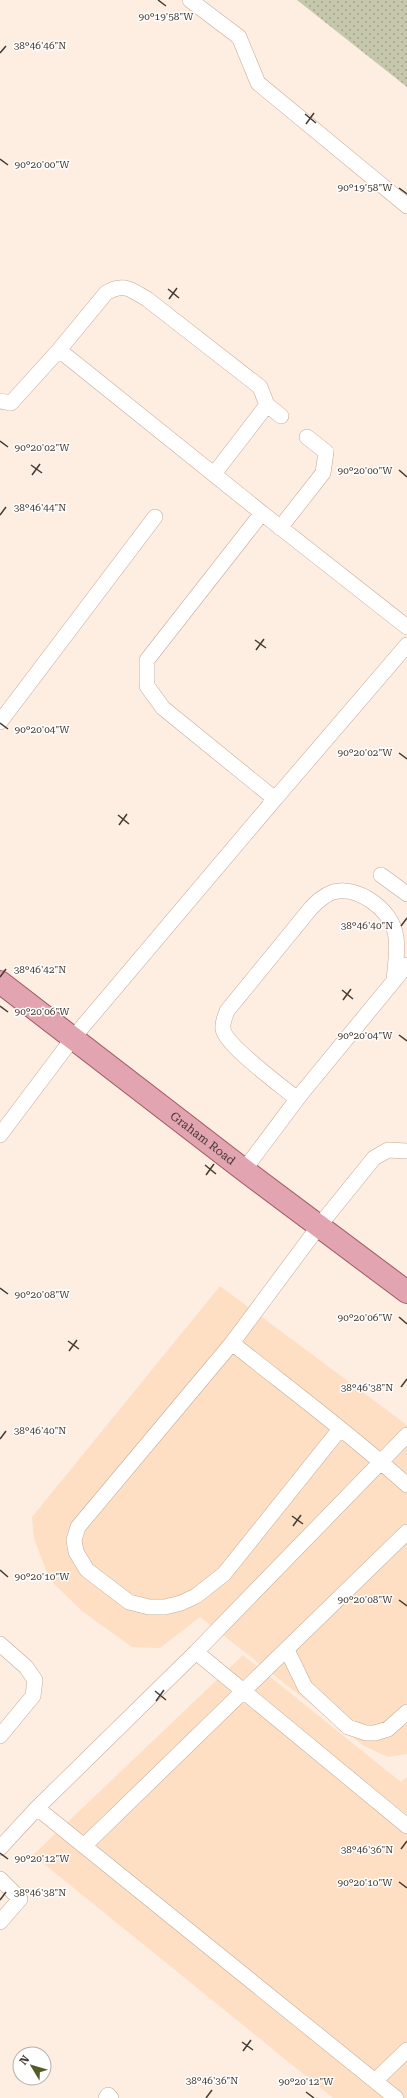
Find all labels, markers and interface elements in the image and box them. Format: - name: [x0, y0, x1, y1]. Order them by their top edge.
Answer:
- text: 90°19'58"W: [139, 11, 194, 22]
- text: 38°46'46"N: [14, 40, 66, 51]
- text: 90°20'00"W: [15, 159, 70, 170]
- text: 90°19'58"W: [338, 182, 393, 193]
- text: 90°20'02"W: [15, 442, 70, 453]
- text: 90°20'00"W: [338, 465, 393, 476]
- text: 38°46'44"N: [14, 502, 66, 513]
- text: 90°20'04"W: [15, 724, 70, 735]
- text: 90°20'02"W: [338, 747, 393, 758]
- text: 38°46'40"N: [341, 920, 393, 931]
- text: 38°46'42"N: [14, 964, 66, 975]
- text: 90°20'06"W: [15, 1006, 70, 1017]
- text: 90°20'04"W: [338, 1030, 393, 1041]
- street label: Graham Road: [167, 1109, 238, 1168]
- text: 90°20'08"W: [15, 1289, 70, 1300]
- text: 90°20'06"W: [338, 1312, 393, 1323]
- text: 38°46'38"N: [341, 1382, 393, 1393]
- text: 38°46'40"N: [14, 1425, 66, 1436]
- text: 90°20'10"W: [15, 1571, 70, 1582]
- text: 90°20'08"W: [338, 1594, 393, 1605]
- text: 38°46'36"N: [341, 1844, 393, 1855]
- text: 90°20'12"W: [15, 1853, 70, 1864]
- text: 90°20'10"W: [338, 1877, 393, 1888]
- text: 38°46'38"N: [14, 1887, 66, 1898]
- north arrow: [12, 2046, 52, 2086]
- text: N: [17, 2052, 33, 2067]
- text: 38°46'36"N: [186, 2075, 238, 2086]
- text: 90°20'12"W: [279, 2076, 334, 2087]

